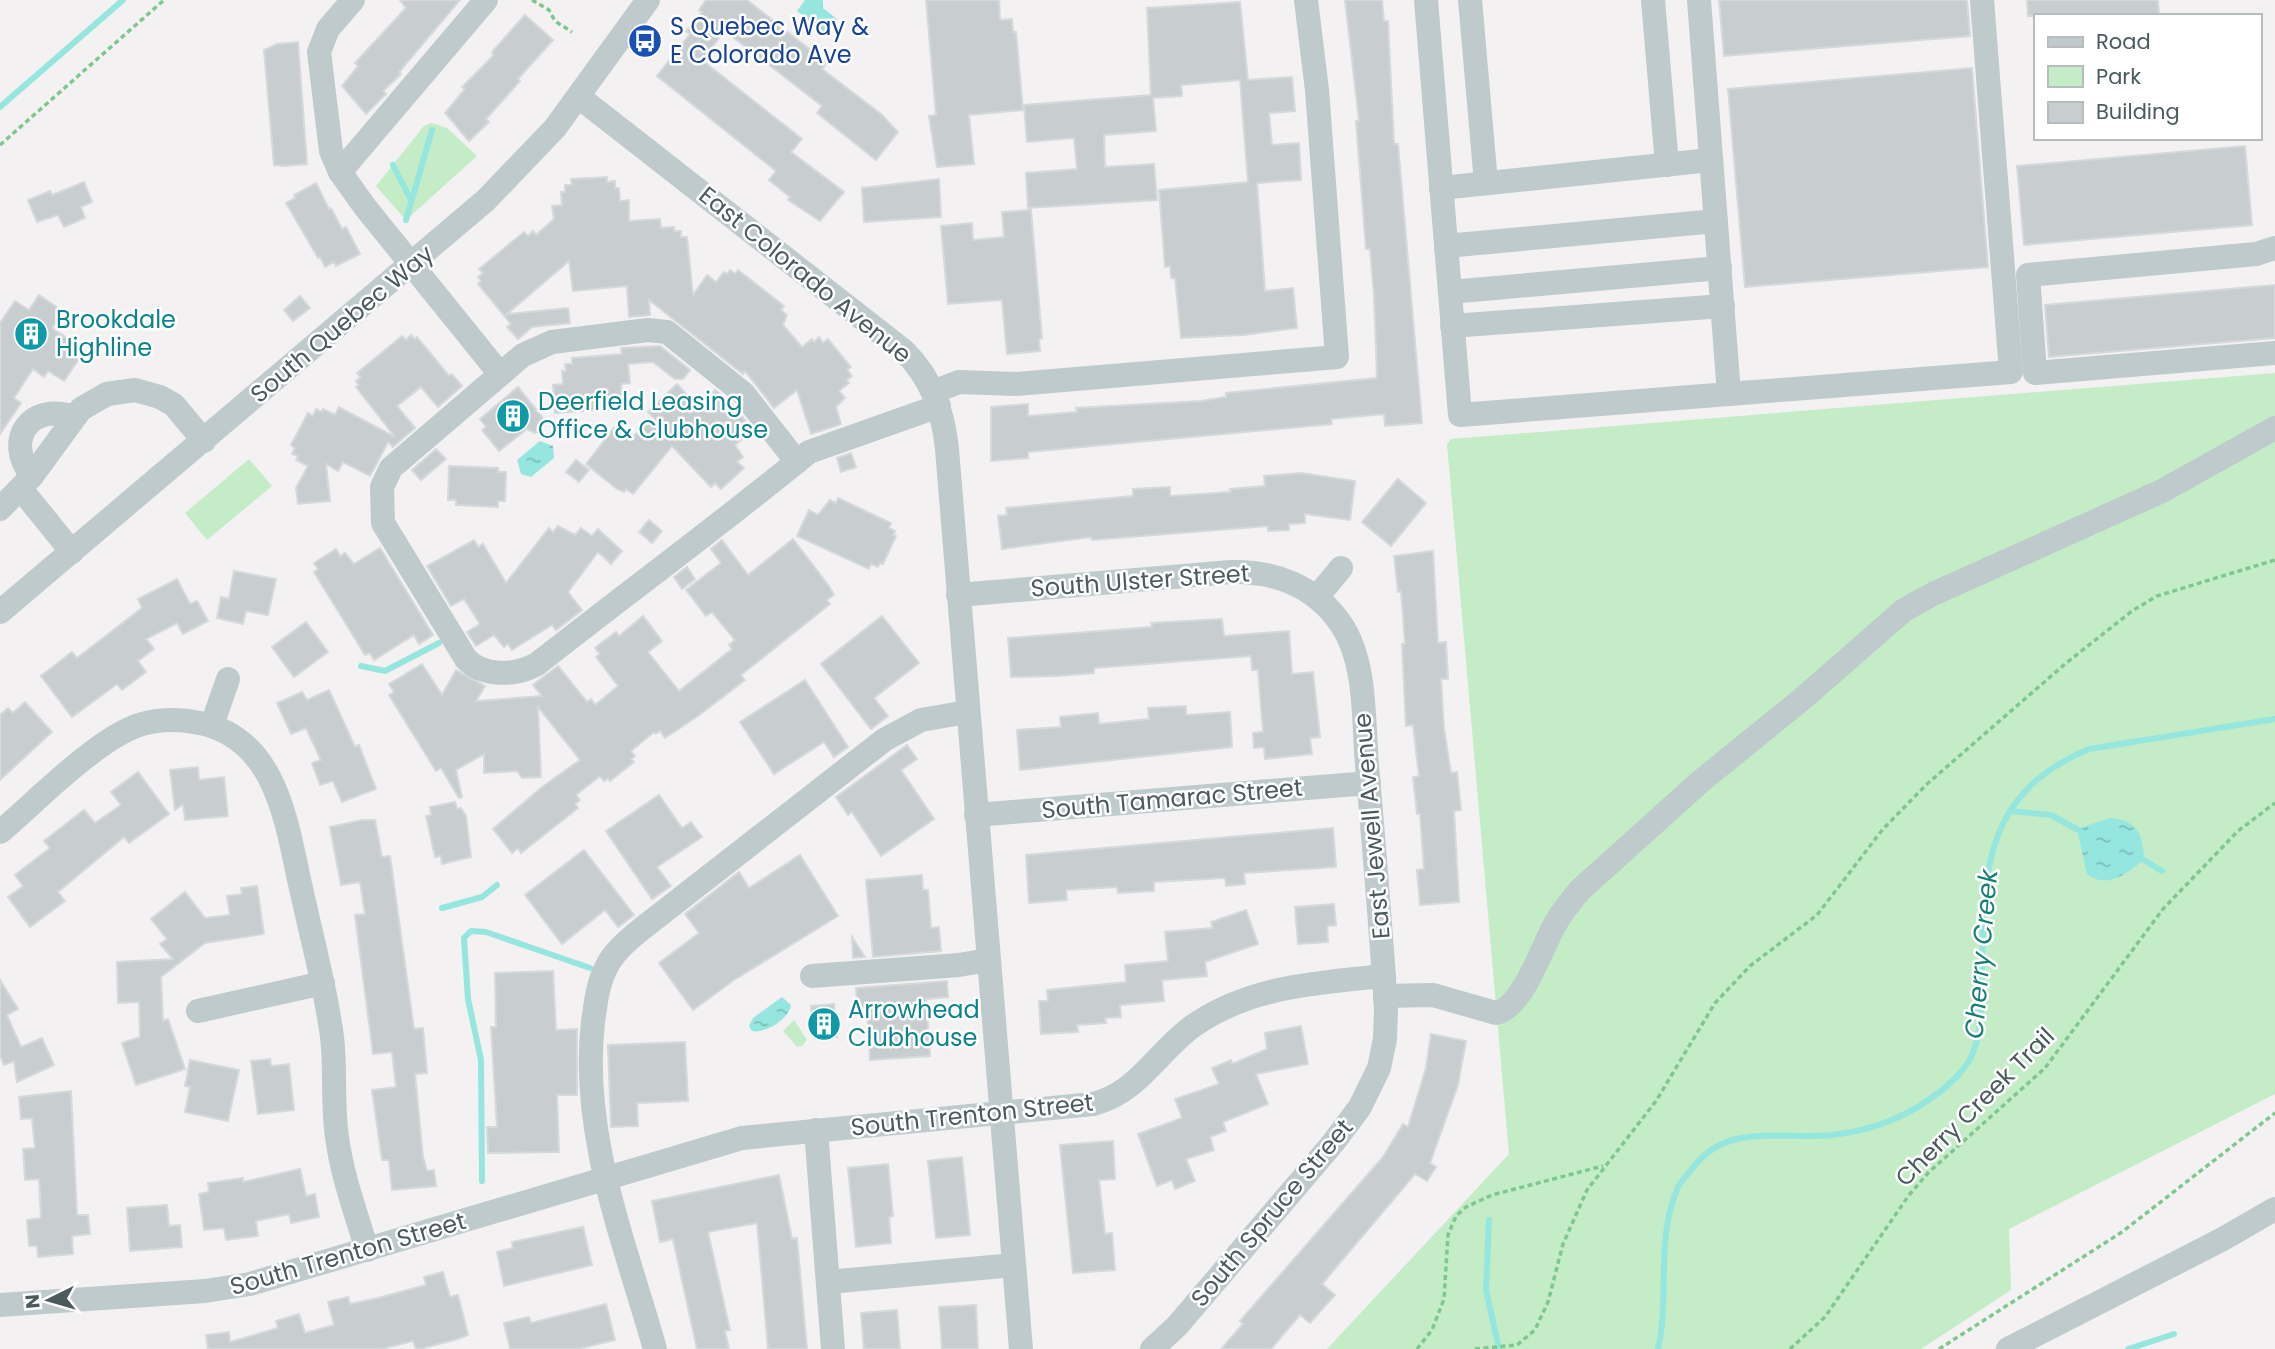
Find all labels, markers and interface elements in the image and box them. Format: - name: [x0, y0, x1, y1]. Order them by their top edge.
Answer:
- place label: S Quebec Way & E Colorado Ave: [670, 10, 869, 71]
- legend: [2034, 14, 2261, 140]
- bus stop icon: S Quebec Way & E Colorado Ave: [626, 22, 664, 60]
- text: Road: [2096, 27, 2151, 56]
- text: Park: [2096, 62, 2141, 91]
- text: Building: [2096, 97, 2180, 126]
- street label: East Colorado Avenue: [692, 179, 919, 371]
- street label: South Quebec Way: [243, 237, 441, 410]
- place label: Brookdale Highline: [56, 303, 176, 364]
- building icon: Brookdale Highline: [12, 315, 50, 353]
- place label: Deerfield Leasing Office & Clubhouse: [538, 385, 768, 446]
- building icon: Deerfield Leasing Office & Clubhouse: [494, 397, 532, 435]
- street label: South Ulster Street: [1029, 556, 1250, 605]
- street label: East Jewell Avenue: [1345, 712, 1398, 940]
- street label: South Tamarac Street: [1040, 771, 1304, 826]
- water label: Cherry Creek: [1956, 866, 2006, 1040]
- place label: Arrowhead Clubhouse: [848, 993, 980, 1054]
- building icon: Arrowhead Clubhouse: [805, 1005, 843, 1043]
- street label: Cherry Creek Trail: [1888, 1020, 2061, 1193]
- street label: South Trenton Street: [849, 1085, 1095, 1144]
- street label: South Spruce Street: [1183, 1112, 1360, 1314]
- street label: South Trenton Street: [226, 1204, 470, 1303]
- north arrow: [14, 1265, 84, 1335]
- text: N: [18, 1293, 47, 1310]

